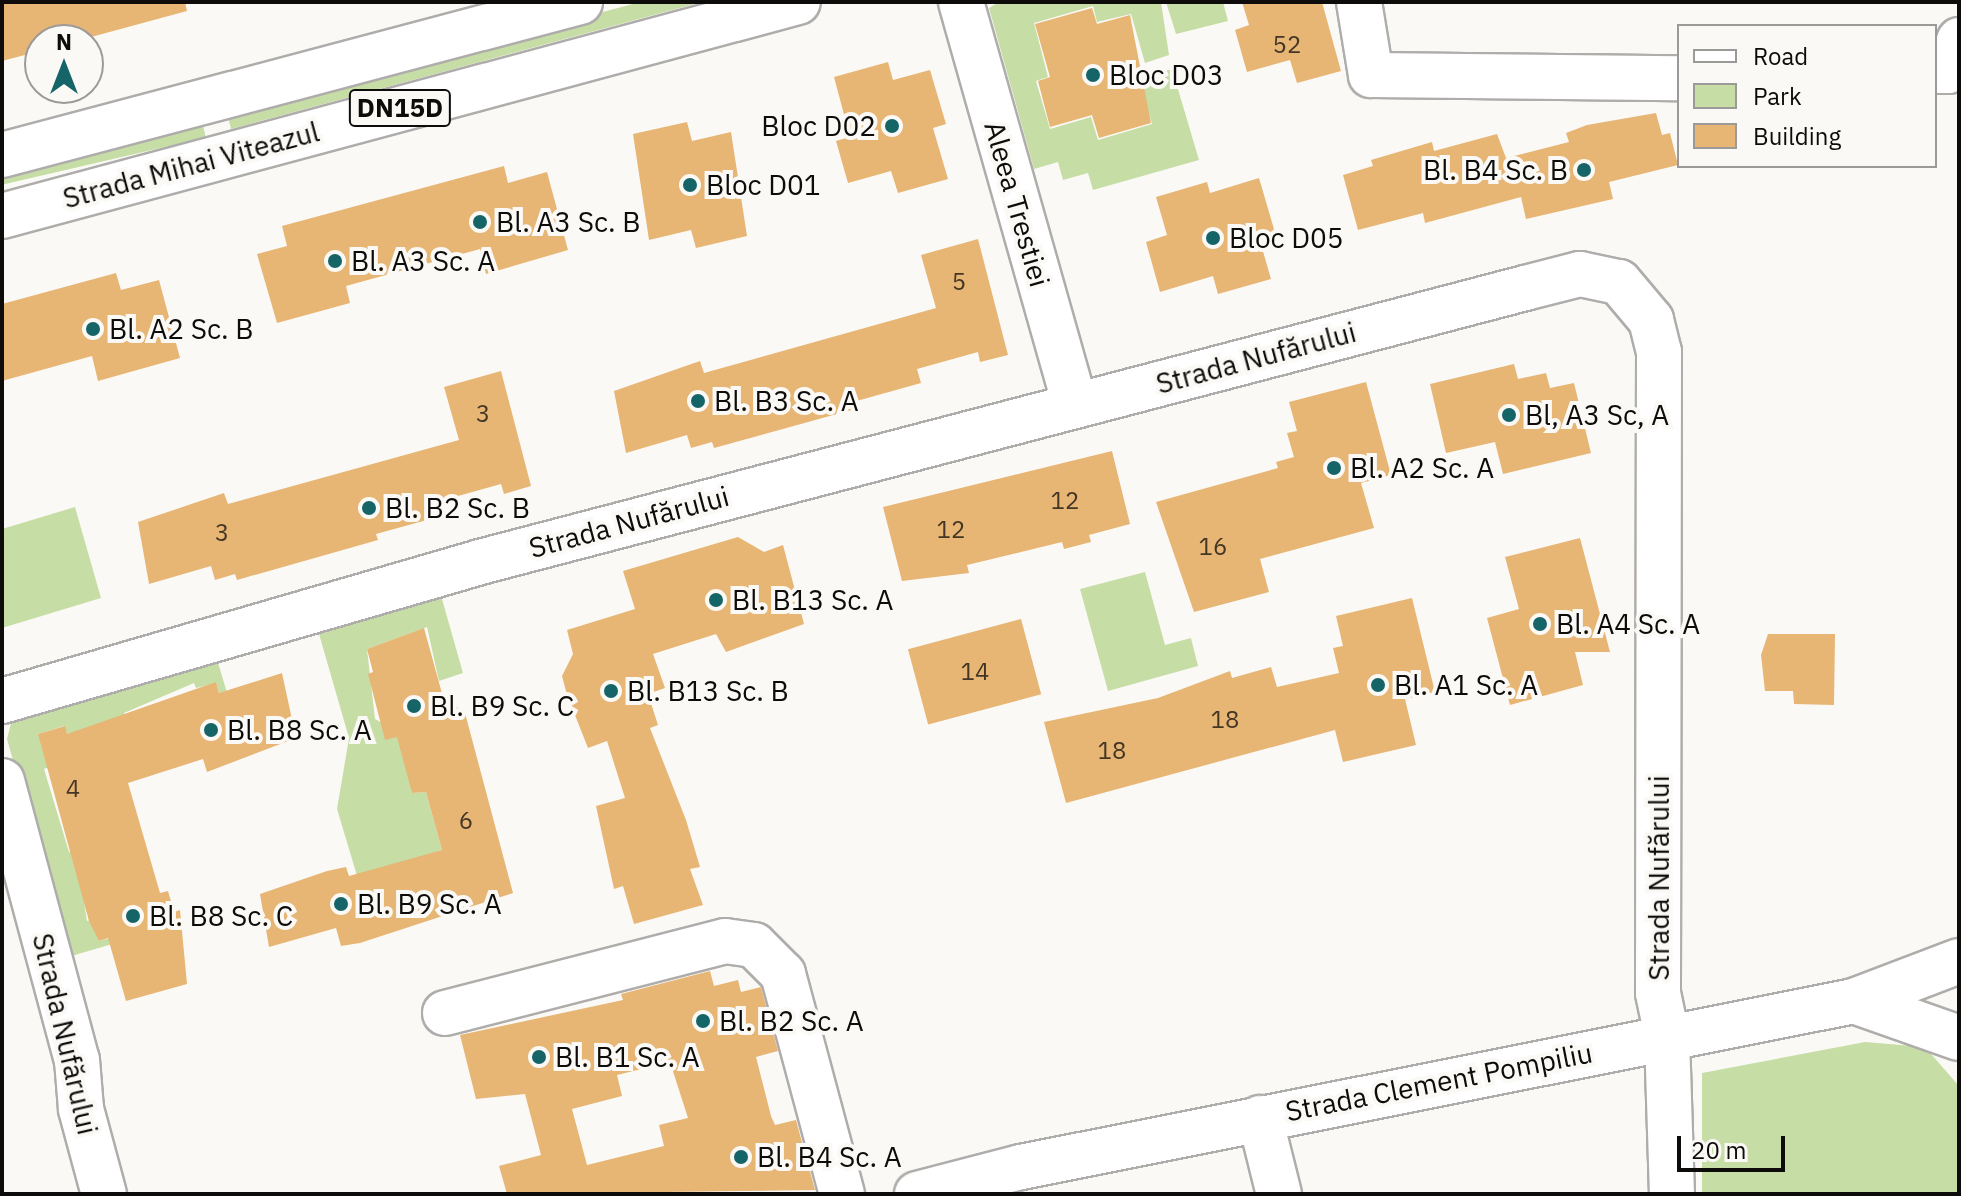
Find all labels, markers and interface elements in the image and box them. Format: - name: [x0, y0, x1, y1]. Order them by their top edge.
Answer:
- north arrow: [24, 24, 104, 104]
- legend: [1677, 24, 1937, 168]
- text: N: [56, 27, 72, 56]
- house number: 52: [1273, 31, 1301, 59]
- text: Road: [1753, 40, 1808, 72]
- place label: Bloc D03: [1109, 58, 1224, 92]
- marker: Bloc D03: [1084, 66, 1102, 84]
- text: Park: [1753, 80, 1802, 112]
- road number: DN15D: [348, 86, 452, 130]
- place label: Bloc D02: [761, 109, 876, 143]
- street label: Strada Mihai Viteazul: [59, 115, 323, 215]
- marker: Bloc D02: [883, 117, 901, 135]
- street label: Aleea Trestiei: [977, 117, 1057, 291]
- text: Building: [1753, 120, 1841, 152]
- place label: Bl. B4 Sc. B: [1423, 153, 1568, 187]
- marker: Bl. B4 Sc. B: [1575, 161, 1593, 179]
- place label: Bloc D01: [706, 168, 821, 202]
- marker: Bloc D01: [681, 176, 699, 194]
- place label: Bl. A3 Sc. B: [496, 205, 641, 239]
- marker: Bl. A3 Sc. B: [471, 213, 489, 231]
- place label: Bloc D05: [1229, 221, 1344, 255]
- marker: Bloc D05: [1204, 229, 1222, 247]
- place label: Bl. A3 Sc. A: [351, 244, 495, 278]
- marker: Bl. A3 Sc. A: [326, 252, 344, 270]
- house number: 5: [952, 268, 966, 296]
- place label: Bl. A2 Sc. B: [109, 312, 254, 346]
- street label: Strada Nufărului: [1152, 315, 1360, 401]
- marker: Bl. A2 Sc. B: [84, 320, 102, 338]
- place label: Bl. B3 Sc. A: [714, 384, 859, 418]
- marker: Bl. B3 Sc. A: [689, 392, 707, 410]
- place label: Bl, A3 Sc, A: [1525, 398, 1669, 432]
- house number: 3: [476, 400, 490, 428]
- marker: Bl, A3 Sc, A: [1500, 406, 1518, 424]
- place label: Bl. A2 Sc. A: [1350, 451, 1494, 485]
- marker: Bl. A2 Sc. A: [1325, 459, 1343, 477]
- street label: Strada Nufărului: [525, 479, 733, 565]
- house number: 12: [1051, 487, 1079, 515]
- place label: Bl. B2 Sc. B: [385, 491, 530, 525]
- marker: Bl. B2 Sc. B: [360, 499, 378, 517]
- house number: 12: [937, 516, 965, 544]
- house number: 3: [215, 519, 229, 547]
- house number: 16: [1199, 533, 1227, 561]
- place label: Bl. B13 Sc. A: [732, 583, 893, 617]
- marker: Bl. B13 Sc. A: [707, 591, 725, 609]
- place label: Bl. A4 Sc. A: [1556, 607, 1700, 641]
- marker: Bl. A4 Sc. A: [1531, 615, 1549, 633]
- house number: 14: [961, 658, 989, 686]
- place label: Bl. A1 Sc. A: [1394, 668, 1538, 702]
- place label: Bl. B13 Sc. B: [627, 674, 789, 708]
- marker: Bl. A1 Sc. A: [1369, 676, 1387, 694]
- marker: Bl. B13 Sc. B: [602, 682, 620, 700]
- place label: Bl. B9 Sc. C: [430, 689, 574, 723]
- marker: Bl. B9 Sc. C: [405, 697, 423, 715]
- house number: 18: [1211, 706, 1239, 734]
- place label: Bl. B8 Sc. A: [227, 713, 372, 747]
- marker: Bl. B8 Sc. A: [202, 721, 220, 739]
- house number: 18: [1098, 737, 1126, 765]
- house number: 4: [66, 775, 80, 803]
- street label: Strada Nufărului: [1642, 775, 1676, 981]
- house number: 6: [459, 807, 473, 835]
- place label: Bl. B9 Sc. A: [357, 887, 502, 921]
- marker: Bl. B9 Sc. A: [332, 895, 350, 913]
- place label: Bl. B8 Sc. C: [149, 899, 293, 933]
- marker: Bl. B8 Sc. C: [124, 907, 142, 925]
- street label: Strada Nufărului: [26, 930, 104, 1138]
- place label: Bl. B2 Sc. A: [719, 1004, 864, 1038]
- marker: Bl. B2 Sc. A: [694, 1012, 712, 1030]
- street label: Strada Clement Pompiliu: [1283, 1036, 1595, 1128]
- place label: Bl. B1 Sc. A: [555, 1040, 700, 1074]
- marker: Bl. B1 Sc. A: [530, 1048, 548, 1066]
- scale bar: [1681, 1120, 1789, 1170]
- text: 20 m: [1691, 1134, 1746, 1166]
- place label: Bl. B4 Sc. A: [757, 1140, 902, 1174]
- marker: Bl. B4 Sc. A: [732, 1148, 750, 1166]

